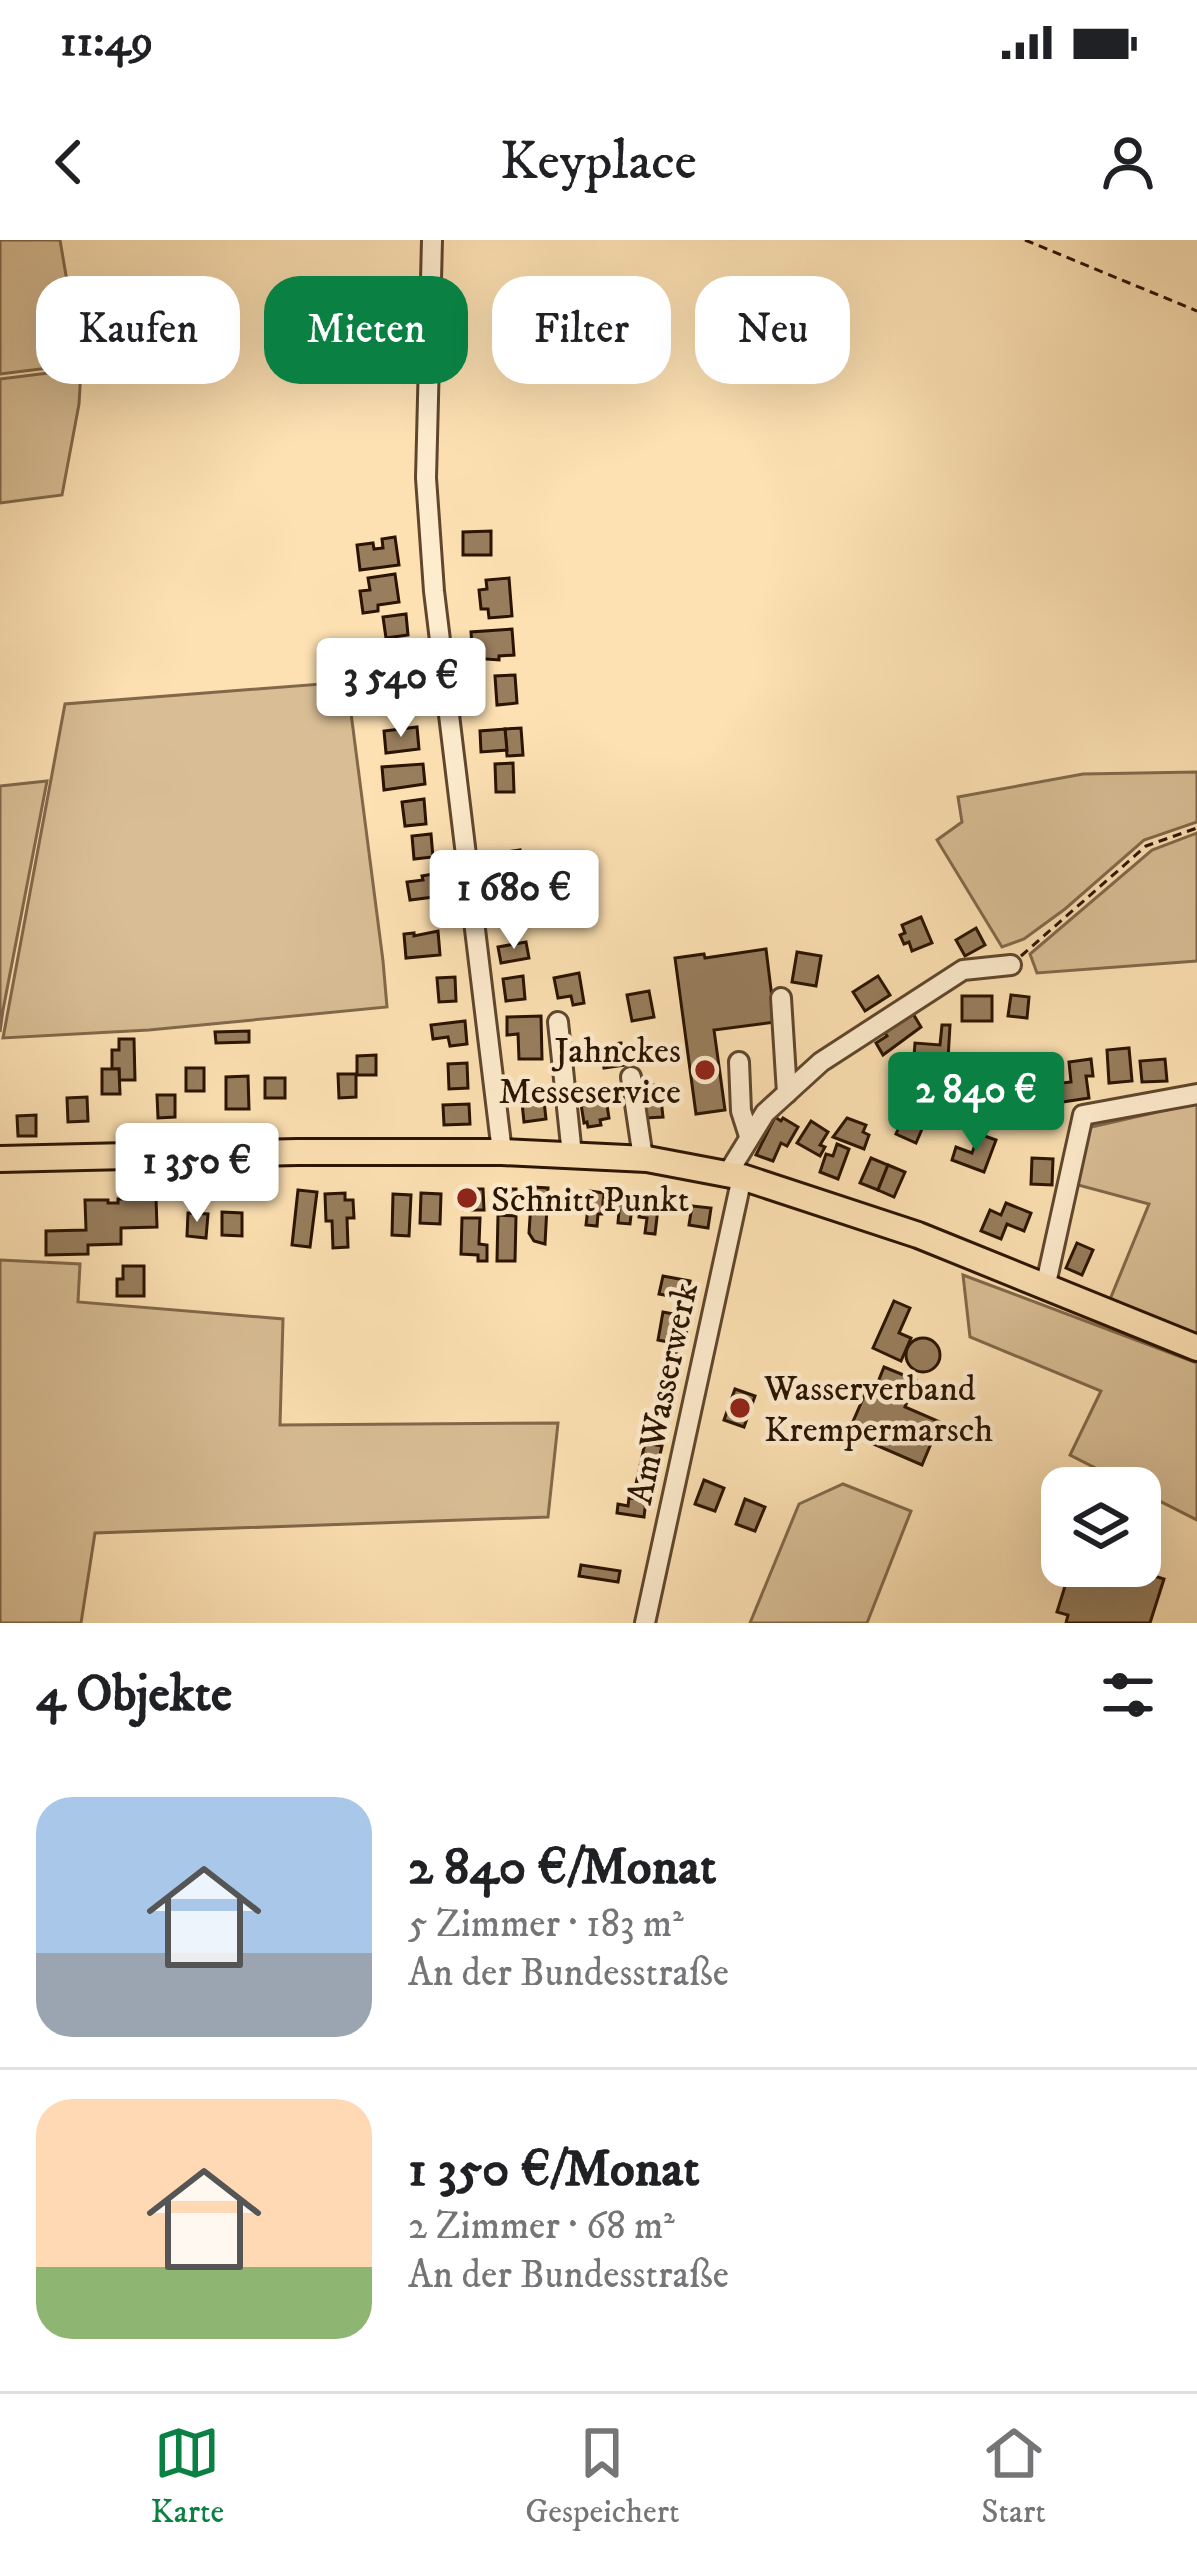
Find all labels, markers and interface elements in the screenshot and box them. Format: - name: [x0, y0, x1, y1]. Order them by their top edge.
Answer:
- text: 11:49: [60, 14, 153, 70]
- icon: back: [36, 129, 102, 195]
- text: Keyplace: [500, 129, 697, 196]
- icon: person: [1095, 129, 1161, 195]
- chip: Kaufen: [36, 276, 240, 384]
- chip: Mieten: [264, 276, 468, 384]
- chip: Filter: [492, 276, 671, 384]
- chip: Neu: [695, 276, 850, 384]
- pin: 3 540 €: [290, 638, 512, 740]
- text: 3 540 €: [344, 652, 458, 701]
- pin: 1 680 €: [403, 850, 625, 952]
- text: 1 680 €: [457, 864, 571, 913]
- place label: Jahnckes Messeservice: [498, 1029, 681, 1115]
- pin: 2 840 €: [865, 1052, 1087, 1154]
- marker: Jahnckes Messeservice: [692, 1057, 718, 1083]
- text: 2 840 €: [915, 1066, 1037, 1115]
- pin: 1 350 €: [86, 1123, 308, 1225]
- text: 1 350 €: [143, 1137, 251, 1186]
- place label: Schnitt Punkt: [491, 1178, 689, 1223]
- marker: Schnitt Punkt: [454, 1185, 480, 1211]
- street label: Am Wasserwerk: [618, 1278, 709, 1508]
- place label: Wasserverband Krempermarsch: [763, 1367, 993, 1453]
- marker: Wasserverband Krempermarsch: [727, 1395, 753, 1421]
- map controls: [1041, 1467, 1161, 1587]
- button: layers: [1041, 1467, 1161, 1587]
- icon: filters: [1095, 1662, 1161, 1728]
- text: 4 Objekte: [36, 1663, 232, 1727]
- text: 2 840 €/Monat: [408, 1836, 716, 1900]
- icon: home: [132, 1845, 276, 1989]
- text: 5 Zimmer · 183 m²: [408, 1900, 684, 1949]
- text: An der Bundesstraße: [408, 1949, 729, 1998]
- text: 1 350 €/Monat: [408, 2138, 699, 2202]
- icon: home: [132, 2147, 276, 2291]
- text: 2 Zimmer · 68 m²: [408, 2202, 675, 2251]
- text: An der Bundesstraße: [408, 2251, 729, 2300]
- tab: Karte: [150, 2420, 224, 2533]
- tab: Gespeichert: [525, 2420, 680, 2533]
- tab: Start: [981, 2420, 1047, 2533]

